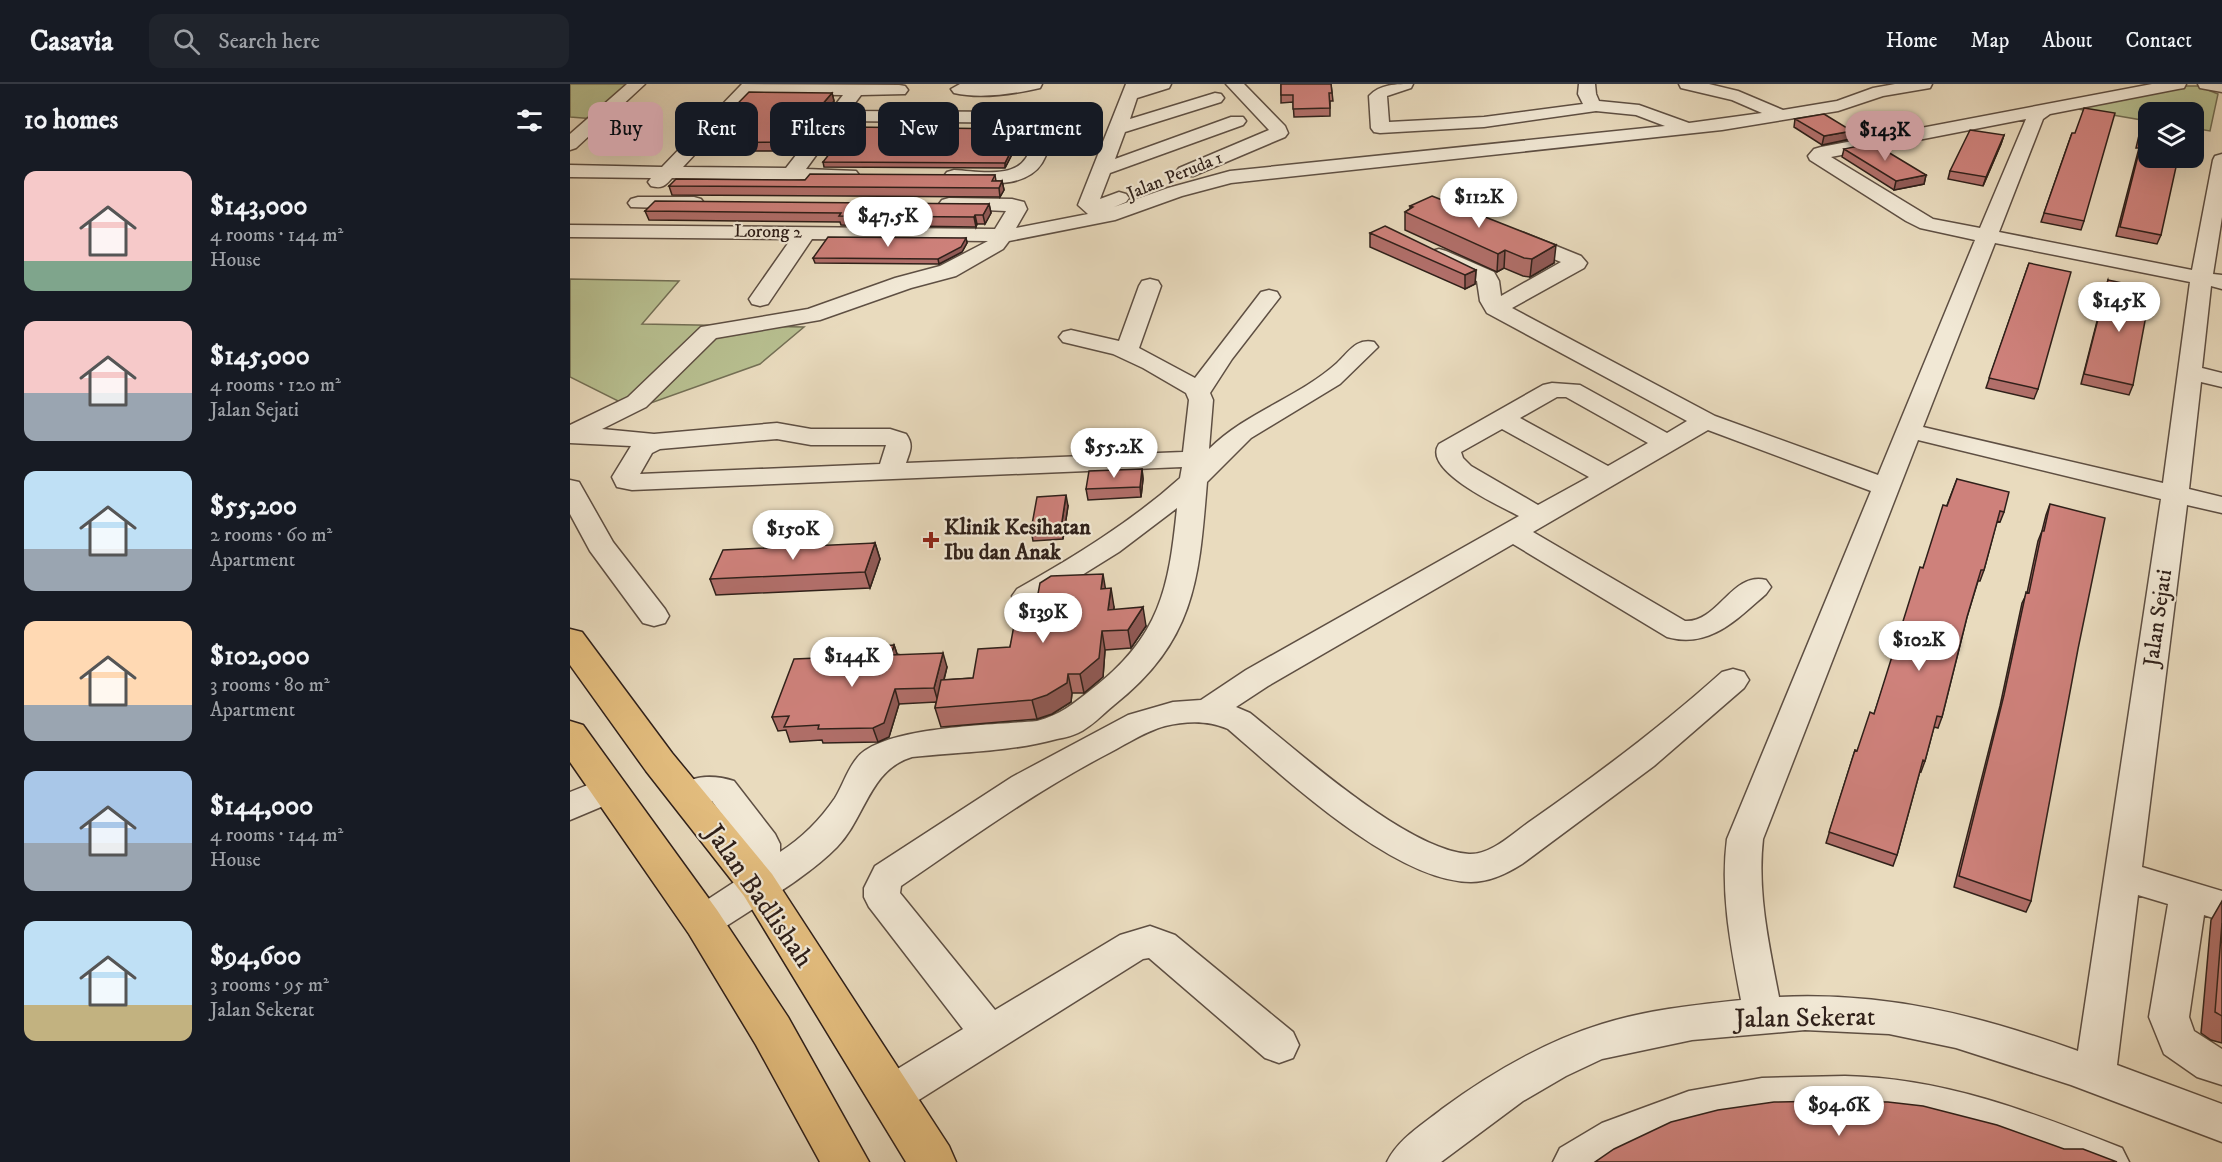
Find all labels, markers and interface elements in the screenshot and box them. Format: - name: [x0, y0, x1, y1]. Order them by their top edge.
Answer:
- search box: [149, 14, 569, 68]
- text: Casavia: [30, 24, 113, 59]
- icon: search: [170, 25, 203, 58]
- text: Search here: [218, 28, 320, 55]
- text: Home: [1886, 28, 1938, 54]
- text: Map: [1971, 28, 2009, 54]
- text: About: [2042, 28, 2093, 54]
- text: Contact: [2126, 28, 2192, 54]
- chip: Buy: [588, 102, 663, 156]
- chip: Rent: [675, 102, 758, 156]
- chip: Filters: [770, 102, 866, 156]
- chip: New: [878, 102, 959, 156]
- chip: Apartment: [971, 102, 1103, 156]
- map controls: [2138, 102, 2204, 168]
- button: layers: [2138, 102, 2204, 168]
- text: 10 homes: [24, 104, 118, 137]
- icon: filters: [513, 104, 546, 137]
- pin: $143K: [1843, 111, 1927, 162]
- text: $143K: [1859, 118, 1911, 143]
- street label: Jalan Peruda 1: [1122, 147, 1226, 206]
- pin: $112K: [1437, 178, 1521, 229]
- text: $112K: [1454, 185, 1504, 210]
- text: $143,000: [210, 190, 307, 223]
- icon: home: [72, 195, 144, 267]
- pin: $47.5K: [839, 197, 937, 248]
- text: $47.5K: [858, 204, 918, 229]
- street label: Lorong 2: [734, 220, 802, 244]
- text: 4 rooms · 144 m²: [210, 223, 343, 248]
- text: House: [210, 248, 261, 273]
- pin: $145K: [2077, 282, 2161, 333]
- text: $145K: [2092, 289, 2146, 314]
- text: $145,000: [210, 340, 310, 373]
- icon: home: [72, 345, 144, 417]
- text: 4 rooms · 120 m²: [210, 373, 341, 398]
- text: Jalan Sejati: [210, 398, 299, 423]
- pin: $55.2K: [1065, 428, 1163, 479]
- text: $55.2K: [1085, 435, 1143, 460]
- text: $55,200: [210, 490, 297, 523]
- icon: home: [72, 495, 144, 567]
- pin: $150K: [751, 510, 835, 561]
- place label: Klinik Kesihatan Ibu dan Anak: [944, 514, 1091, 566]
- text: $150K: [767, 517, 819, 542]
- text: 2 rooms · 60 m²: [210, 523, 332, 548]
- marker: Klinik Kesihatan Ibu dan Anak: [922, 531, 940, 549]
- text: Apartment: [210, 548, 295, 573]
- street label: Jalan Sejati: [2138, 568, 2178, 670]
- pin: $139K: [1001, 593, 1085, 644]
- text: $139K: [1018, 600, 1068, 625]
- pin: $102K: [1877, 621, 1961, 672]
- text: $102K: [1893, 628, 1945, 653]
- pin: $144K: [810, 637, 894, 688]
- text: $102,000: [210, 640, 310, 673]
- text: $144K: [824, 644, 880, 669]
- icon: home: [72, 645, 144, 717]
- text: 3 rooms · 80 m²: [210, 673, 330, 698]
- text: Apartment: [210, 698, 295, 723]
- text: $144,000: [210, 790, 313, 823]
- icon: home: [72, 795, 144, 867]
- street label: Jalan Badlishah: [695, 815, 821, 974]
- text: 4 rooms · 144 m²: [210, 823, 343, 848]
- text: House: [210, 848, 261, 873]
- text: $94,600: [210, 940, 301, 973]
- icon: home: [72, 945, 144, 1017]
- text: 3 rooms · 95 m²: [210, 973, 329, 998]
- text: Jalan Sekerat: [210, 998, 314, 1023]
- street label: Jalan Sekerat: [1731, 1000, 1876, 1036]
- pin: $94.6K: [1790, 1086, 1888, 1137]
- text: $94.6K: [1808, 1093, 1870, 1118]

